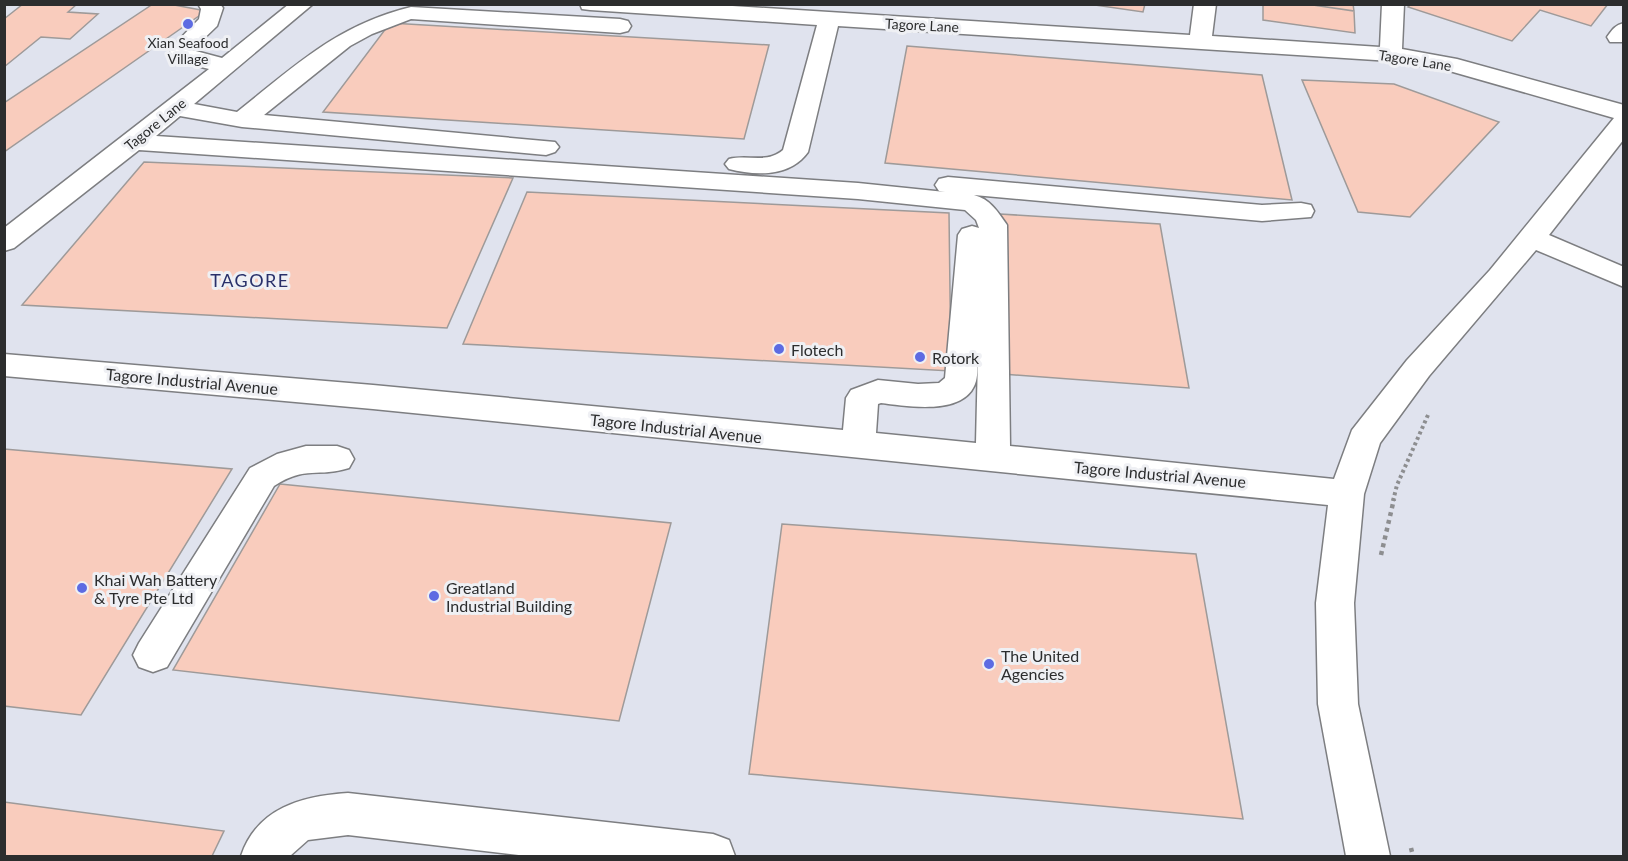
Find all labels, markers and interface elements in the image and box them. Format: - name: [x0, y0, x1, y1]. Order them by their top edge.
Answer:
- street label: Tagore Lane: [885, 15, 959, 35]
- marker: Xian Seafood Village: [181, 17, 195, 31]
- place label: Xian Seafood Village: [148, 34, 229, 67]
- street label: Tagore Lane: [1377, 46, 1453, 74]
- street label: Tagore Lane: [121, 94, 189, 154]
- district label: TAGORE: [210, 269, 290, 291]
- place label: Flotech: [791, 340, 843, 359]
- marker: Flotech: [772, 342, 786, 356]
- place label: Rotork: [932, 348, 980, 367]
- marker: Rotork: [913, 350, 927, 364]
- street label: Tagore Industrial Avenue: [105, 364, 279, 398]
- street label: Tagore Industrial Avenue: [589, 410, 763, 446]
- street label: Tagore Industrial Avenue: [1073, 457, 1247, 491]
- place label: Khai Wah Battery & Tyre Pte Ltd: [94, 570, 218, 607]
- place label: Greatland Industrial Building: [446, 578, 572, 615]
- marker: Khai Wah Battery & Tyre Pte Ltd: [75, 581, 89, 595]
- marker: Greatland Industrial Building: [427, 589, 441, 603]
- place label: The United Agencies: [1001, 646, 1079, 683]
- marker: The United Agencies: [982, 657, 996, 671]

